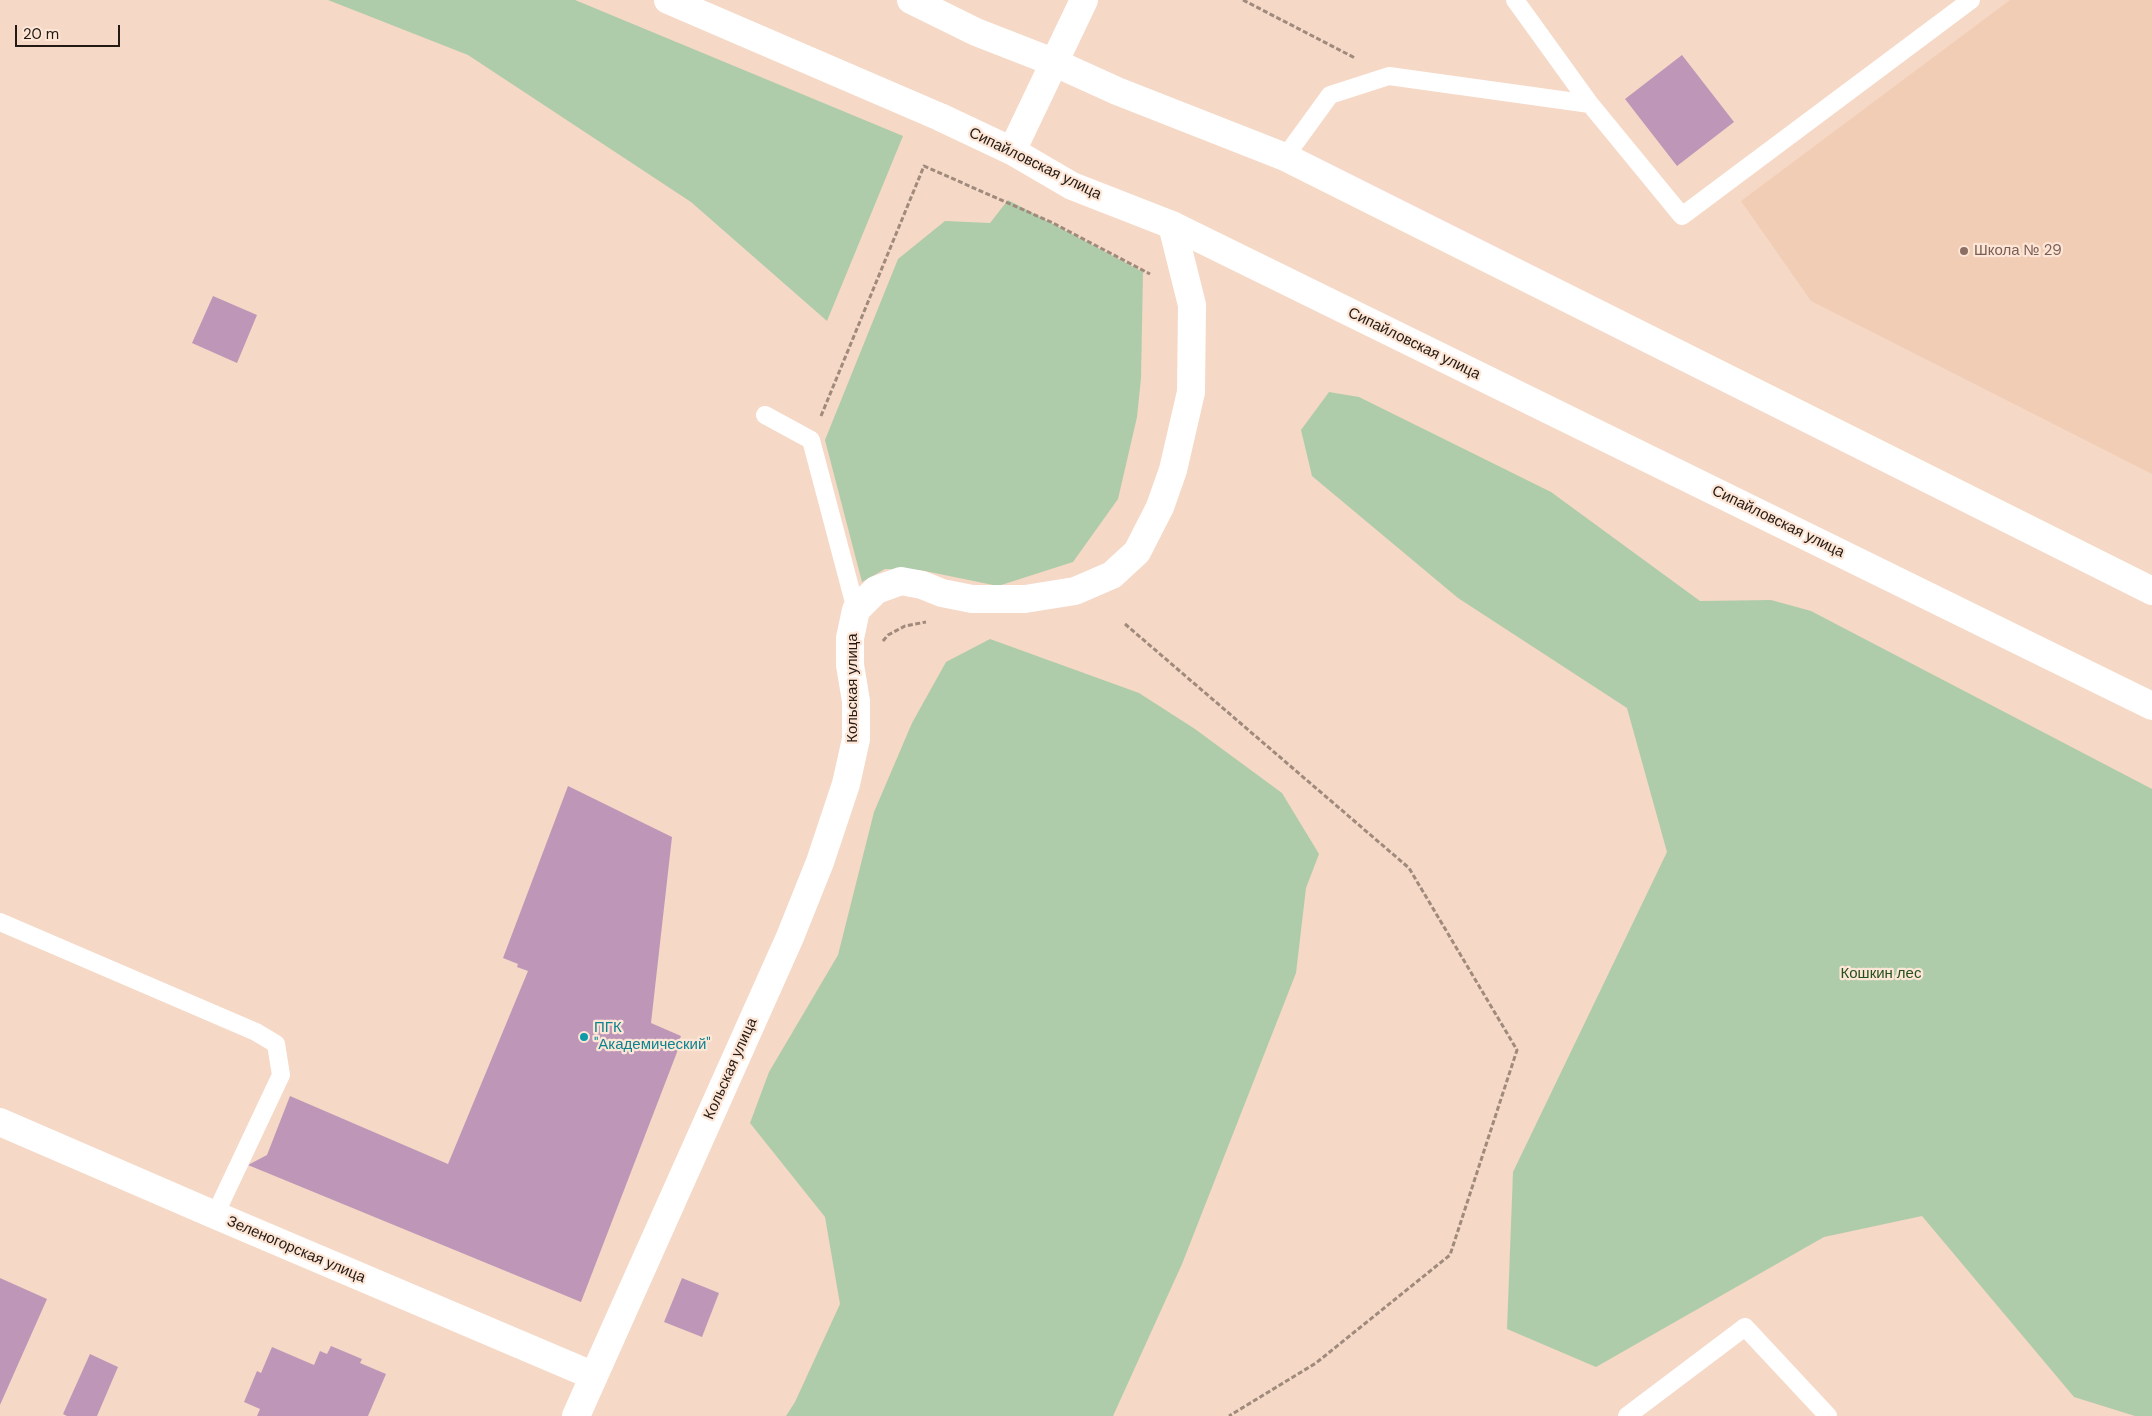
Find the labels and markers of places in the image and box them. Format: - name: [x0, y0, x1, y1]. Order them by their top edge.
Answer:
- place label: Школа № 29: [1974, 242, 2062, 260]
- marker: Школа № 29: [1958, 245, 1970, 257]
- place label: ПГК "Академический": [594, 1019, 711, 1054]
- marker: ПГК "Академический": [578, 1031, 590, 1043]

